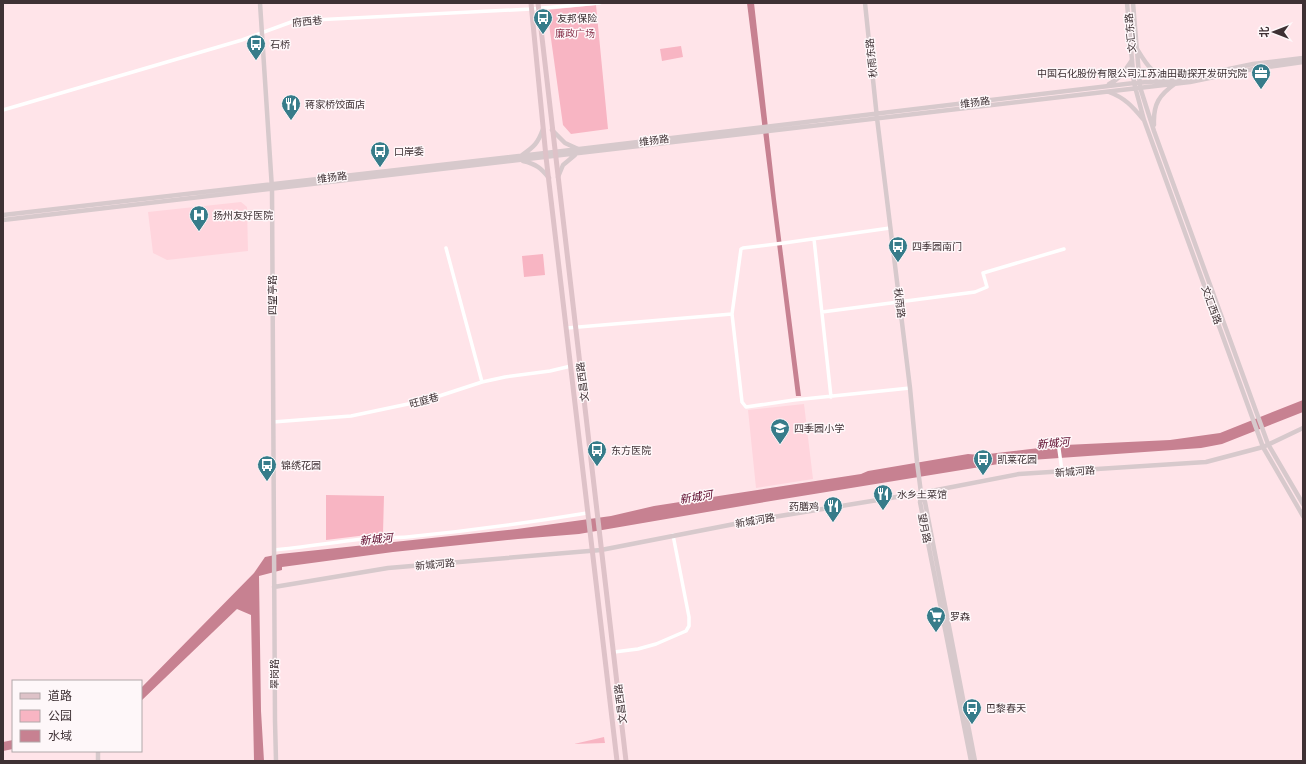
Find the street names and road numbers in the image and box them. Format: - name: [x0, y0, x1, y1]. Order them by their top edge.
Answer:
- street label: 文汇东路: [1123, 13, 1138, 53]
- street label: 府西巷: [292, 14, 323, 29]
- street label: 秋雨东路: [864, 37, 879, 78]
- street label: 维扬路: [960, 95, 991, 110]
- street label: 维扬路: [639, 133, 670, 148]
- street label: 维扬路: [317, 170, 348, 185]
- street label: 四望亭路: [267, 275, 278, 315]
- street label: 文汇西路: [1200, 284, 1224, 326]
- street label: 秋雨路: [892, 288, 907, 319]
- street label: 文昌西路: [575, 361, 590, 402]
- street label: 旺庭巷: [408, 391, 440, 410]
- street label: 新城河路: [1055, 465, 1095, 478]
- street label: 新城河路: [734, 512, 776, 529]
- street label: 望月路: [916, 512, 933, 544]
- street label: 新城河路: [415, 557, 455, 572]
- street label: 翠岗路: [269, 659, 280, 689]
- street label: 文昌西路: [613, 683, 628, 724]

